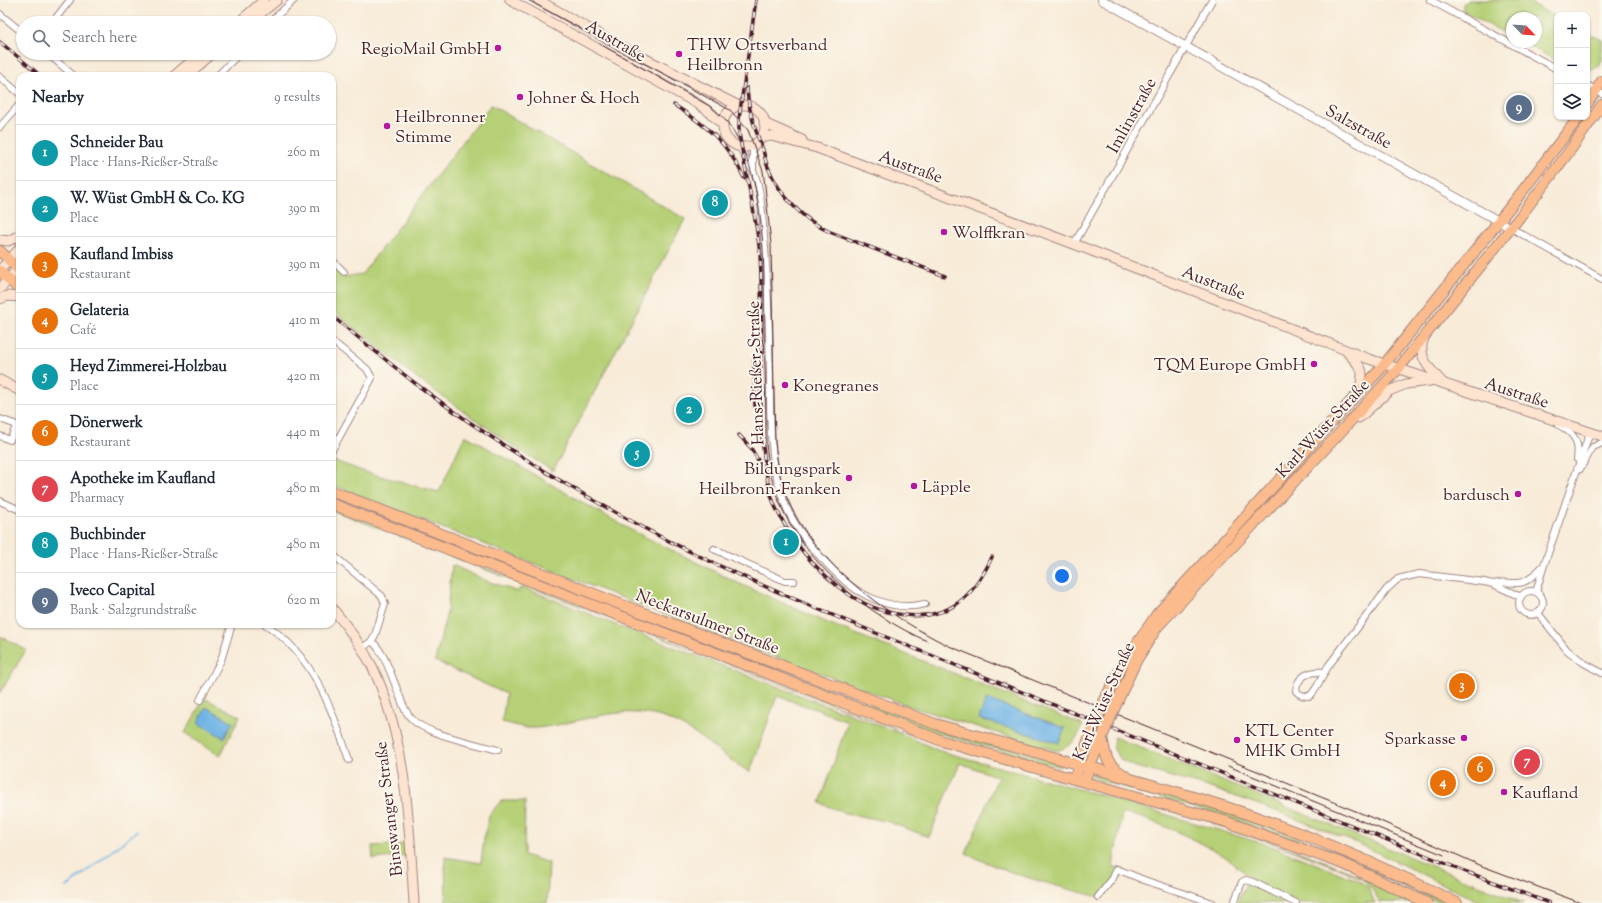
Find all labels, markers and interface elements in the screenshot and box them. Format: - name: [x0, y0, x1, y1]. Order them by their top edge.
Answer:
- north arrow: [1506, 12, 1542, 48]
- map controls: [1554, 12, 1590, 120]
- button: +: [1554, 12, 1590, 48]
- street label: Austraße: [580, 15, 650, 69]
- search box: [16, 16, 336, 60]
- icon: search: [30, 27, 52, 49]
- text: Search here: [62, 28, 137, 49]
- place label: THW Ortsverband Heilbronn: [687, 34, 828, 78]
- place label: RegioMail GmbH: [361, 38, 491, 62]
- marker: RegioMail GmbH: [493, 43, 503, 53]
- button: −: [1554, 48, 1590, 84]
- marker: THW Ortsverband Heilbronn: [674, 49, 684, 59]
- street label: Imlinstraße: [1102, 74, 1163, 158]
- button: layers: [1554, 84, 1590, 120]
- text: Nearby: [32, 86, 84, 110]
- place label: Johner & Hoch: [527, 87, 640, 111]
- text: 9 results: [274, 89, 320, 107]
- marker: Johner & Hoch: [515, 92, 525, 102]
- pin: 9: [1506, 93, 1532, 123]
- street label: Salzstraße: [1320, 100, 1396, 156]
- place label: Heilbronner Stimme: [395, 106, 486, 150]
- marker: Heilbronner Stimme: [382, 121, 392, 131]
- text: Schneider Bau: [70, 133, 163, 154]
- text: 1: [43, 144, 47, 162]
- text: 260 m: [287, 144, 320, 162]
- street label: Austraße: [875, 145, 946, 191]
- text: Place · Hans-Rießer-Straße: [70, 154, 218, 172]
- pin: 8: [702, 188, 728, 218]
- text: W. Wüst GmbH & Co. KG: [70, 189, 245, 210]
- text: 2: [42, 200, 48, 218]
- text: 390 m: [288, 200, 320, 218]
- text: Place: [70, 210, 99, 228]
- place label: Wolffkran: [952, 222, 1026, 246]
- marker: Wolffkran: [939, 227, 949, 237]
- text: Kaufland Imbiss: [70, 245, 173, 266]
- text: 3: [42, 256, 48, 274]
- text: 390 m: [288, 256, 320, 274]
- street label: Austraße: [1178, 261, 1249, 307]
- text: Restaurant: [70, 266, 131, 284]
- street label: Hans-Rießer-Straße: [742, 300, 772, 446]
- text: Gelateria: [70, 301, 129, 322]
- text: 4: [42, 312, 48, 330]
- text: 410 m: [289, 312, 320, 330]
- text: Café: [70, 322, 97, 340]
- place label: TQM Europe GmbH: [1154, 354, 1307, 378]
- text: Heyd Zimmerei-Holzbau: [70, 357, 227, 378]
- marker: TQM Europe GmbH: [1309, 359, 1319, 369]
- text: 5: [43, 368, 47, 386]
- text: 420 m: [287, 368, 320, 386]
- street label: Austraße: [1481, 372, 1552, 416]
- street label: Karl-Wüst-Straße: [1271, 374, 1376, 484]
- place label: Konegranes: [793, 375, 879, 399]
- text: Place: [70, 378, 99, 396]
- marker: Konegranes: [780, 380, 790, 390]
- pin: 2: [676, 395, 702, 425]
- text: Dönerwerk: [70, 413, 143, 434]
- text: 6: [42, 424, 48, 442]
- text: 440 m: [287, 424, 320, 442]
- text: Restaurant: [70, 434, 131, 452]
- pin: 5: [624, 439, 650, 469]
- place label: Bildungspark Heilbronn-Franken: [699, 458, 841, 502]
- text: Apotheke im Kaufland: [70, 469, 216, 490]
- marker: Bildungspark Heilbronn-Franken: [844, 473, 854, 483]
- place label: Läpple: [922, 476, 971, 500]
- text: 7: [42, 480, 48, 498]
- text: 480 m: [287, 480, 320, 498]
- marker: Läpple: [909, 481, 919, 491]
- place label: bardusch: [1443, 484, 1510, 508]
- marker: bardusch: [1513, 489, 1523, 499]
- text: Pharmacy: [70, 490, 124, 508]
- text: Buchbinder: [70, 525, 146, 546]
- pin: 1: [773, 527, 799, 557]
- text: 8: [42, 536, 48, 554]
- text: 480 m: [287, 536, 320, 554]
- text: Place · Hans-Rießer-Straße: [70, 546, 218, 564]
- your location: [1052, 566, 1072, 586]
- text: Iveco Capital: [70, 581, 155, 602]
- street label: Neckarsulmer Straße: [632, 584, 783, 661]
- text: 9: [42, 592, 48, 610]
- text: 620 m: [287, 592, 320, 610]
- text: Bank · Salzgrundstraße: [70, 602, 197, 620]
- street label: Karl-Wüst-Straße: [1068, 639, 1142, 765]
- pin: 3: [1449, 671, 1475, 701]
- place label: KTL Center MHK GmbH: [1245, 720, 1341, 764]
- place label: Sparkasse: [1384, 728, 1456, 752]
- marker: Sparkasse: [1459, 733, 1469, 743]
- marker: KTL Center MHK GmbH: [1232, 735, 1242, 745]
- street label: Binswanger Straße: [370, 740, 410, 878]
- pin: 7: [1514, 747, 1540, 777]
- pin: 6: [1467, 754, 1493, 784]
- pin: 4: [1430, 768, 1456, 798]
- place label: Kaufland: [1512, 782, 1579, 806]
- marker: Kaufland: [1499, 787, 1509, 797]

